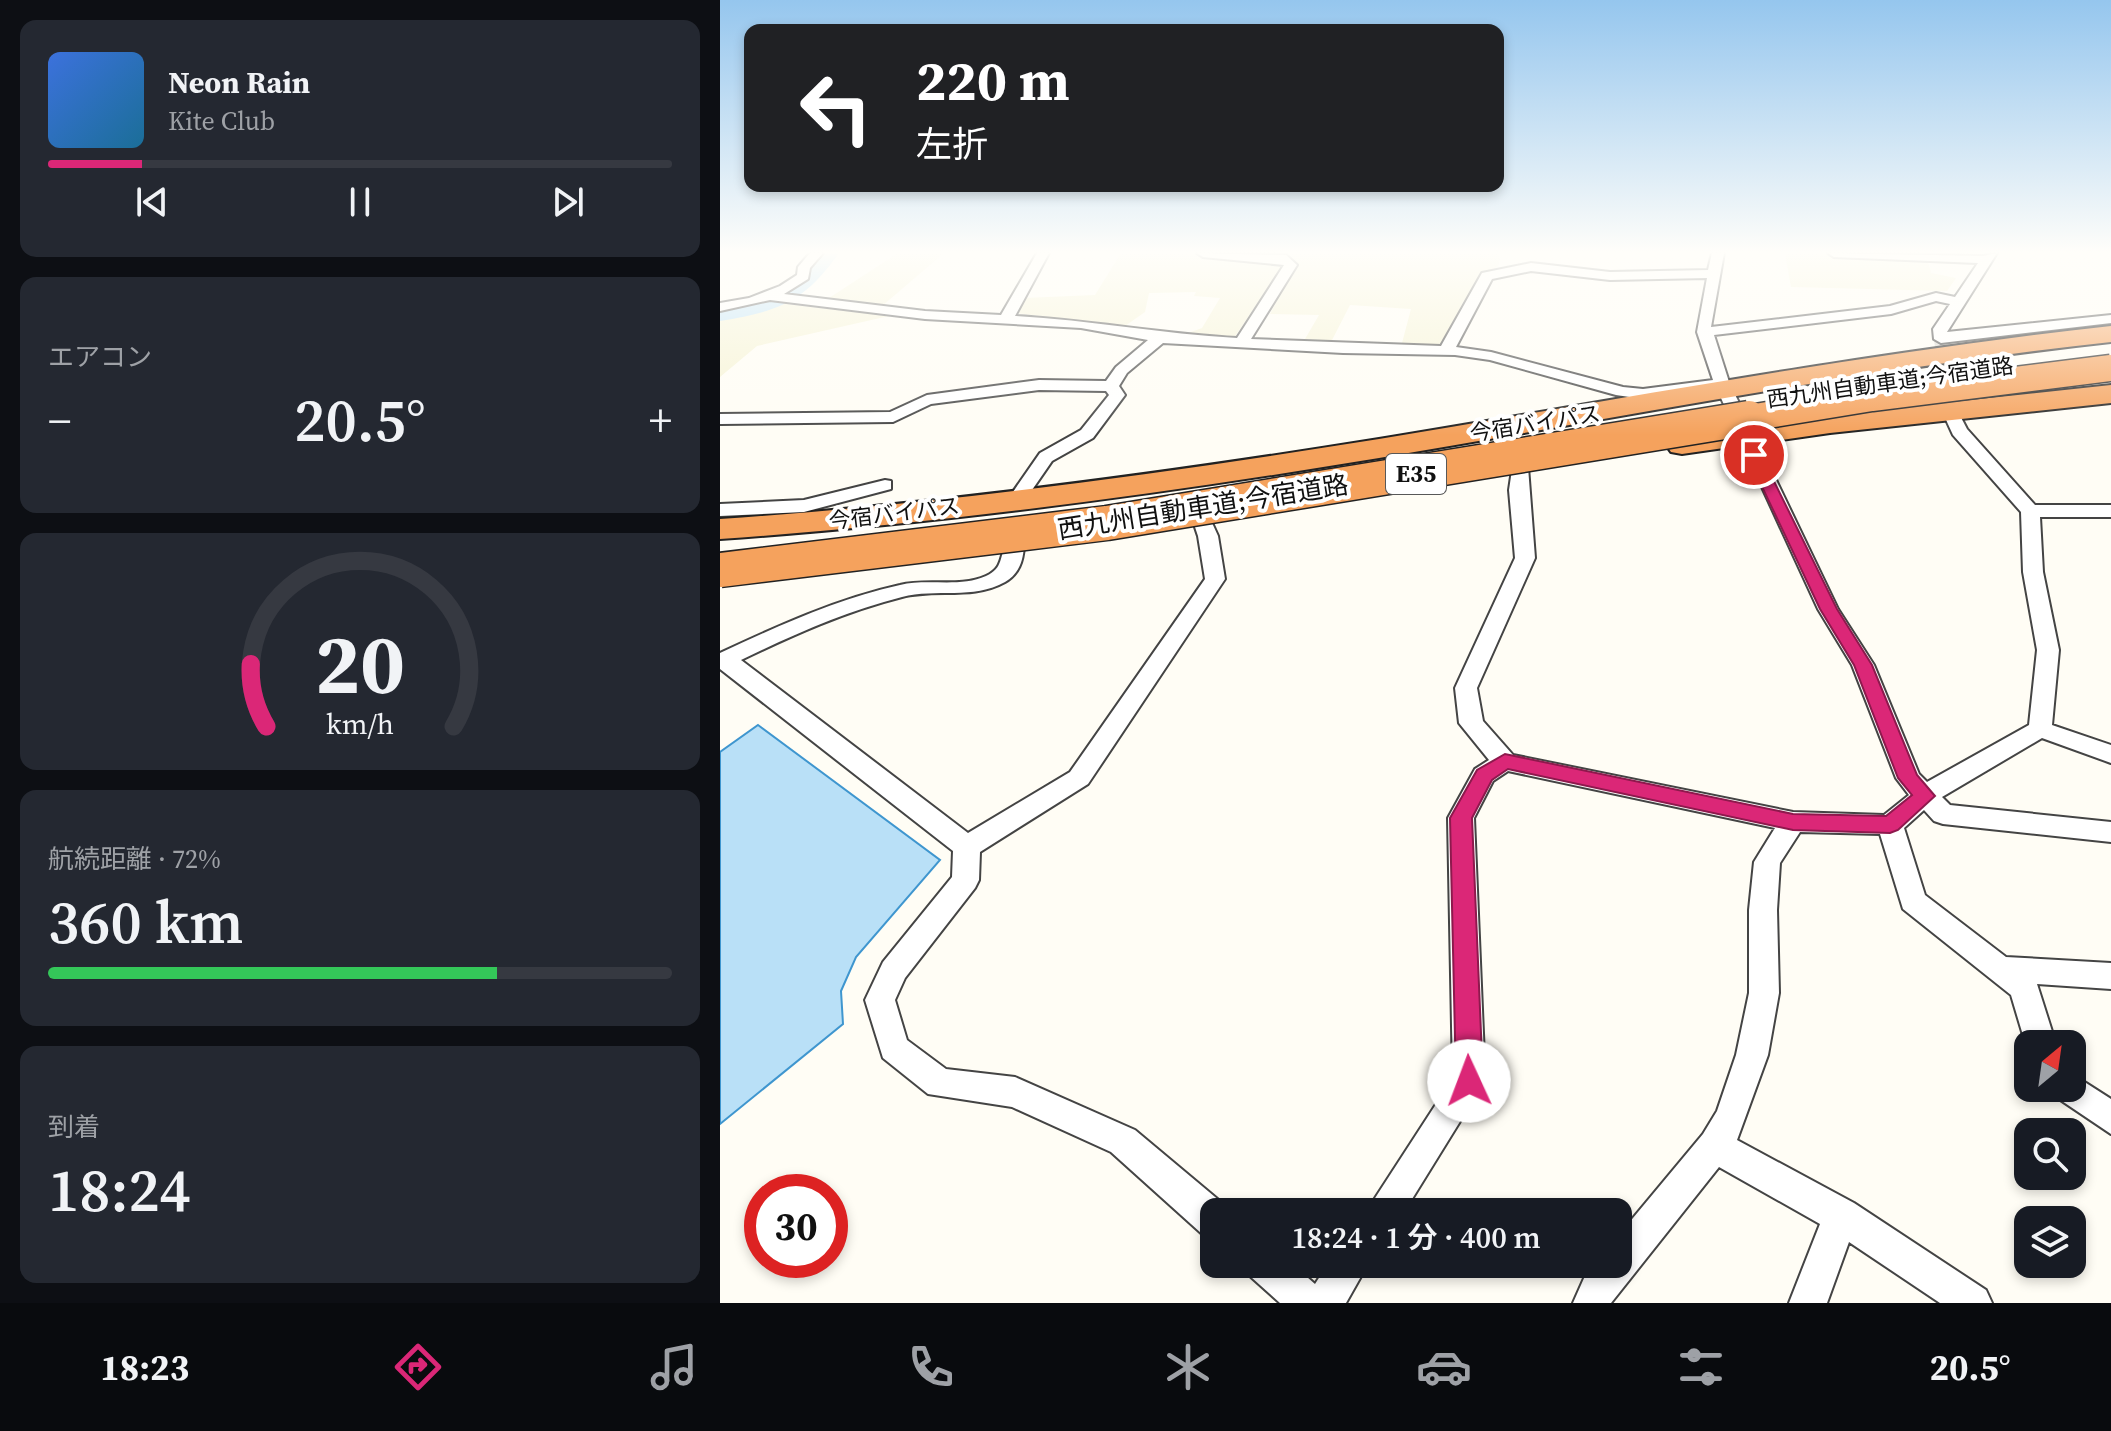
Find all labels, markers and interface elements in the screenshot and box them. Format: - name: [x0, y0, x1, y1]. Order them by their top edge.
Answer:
- text: 220 m: [916, 42, 1070, 119]
- icon: left: [784, 56, 888, 160]
- text: Neon Rain: [168, 62, 310, 103]
- text: Kite Club: [168, 103, 275, 139]
- text: 左折: [916, 120, 988, 169]
- icon: previous: [130, 180, 174, 224]
- icon: pause: [338, 180, 382, 224]
- icon: next: [546, 180, 590, 224]
- text: エアコン: [48, 339, 152, 375]
- street label: 西九州自動車道;今宿道路: [1765, 350, 2015, 414]
- text: 20.5°: [294, 379, 426, 461]
- text: −: [48, 390, 71, 451]
- text: +: [649, 390, 672, 451]
- street label: 今宿バイパス: [1468, 398, 1602, 448]
- pin: [1720, 421, 1788, 489]
- icon: arrive: [1732, 433, 1776, 477]
- road number: E35: [1386, 454, 1446, 494]
- street label: 西九州自動車道;今宿道路: [1055, 466, 1351, 548]
- street label: 今宿バイパス: [827, 490, 961, 536]
- text: 20: [315, 607, 405, 721]
- text: km/h: [326, 705, 394, 745]
- text: 航続距離 · 72%: [48, 841, 221, 877]
- text: 360 km: [48, 881, 244, 963]
- north arrow: [2014, 1030, 2086, 1102]
- map controls: [2014, 1030, 2086, 1278]
- position arrow: [1427, 1039, 1511, 1123]
- text: 到着: [48, 1109, 100, 1145]
- button: search: [2014, 1118, 2086, 1190]
- text: 18:24: [48, 1149, 191, 1231]
- speed limit sign: 30: [744, 1174, 848, 1278]
- button: layers: [2014, 1206, 2086, 1278]
- text: 18:24 · 1 分 · 400 m: [1291, 1217, 1541, 1258]
- icon: directions: [390, 1339, 446, 1395]
- icon: music: [646, 1339, 702, 1395]
- icon: phone: [903, 1339, 959, 1395]
- icon: climate: [1160, 1339, 1216, 1395]
- icon: car: [1416, 1339, 1472, 1395]
- icon: filters: [1673, 1339, 1729, 1395]
- text: 18:23: [100, 1343, 189, 1392]
- text: 20.5°: [1929, 1343, 2011, 1392]

